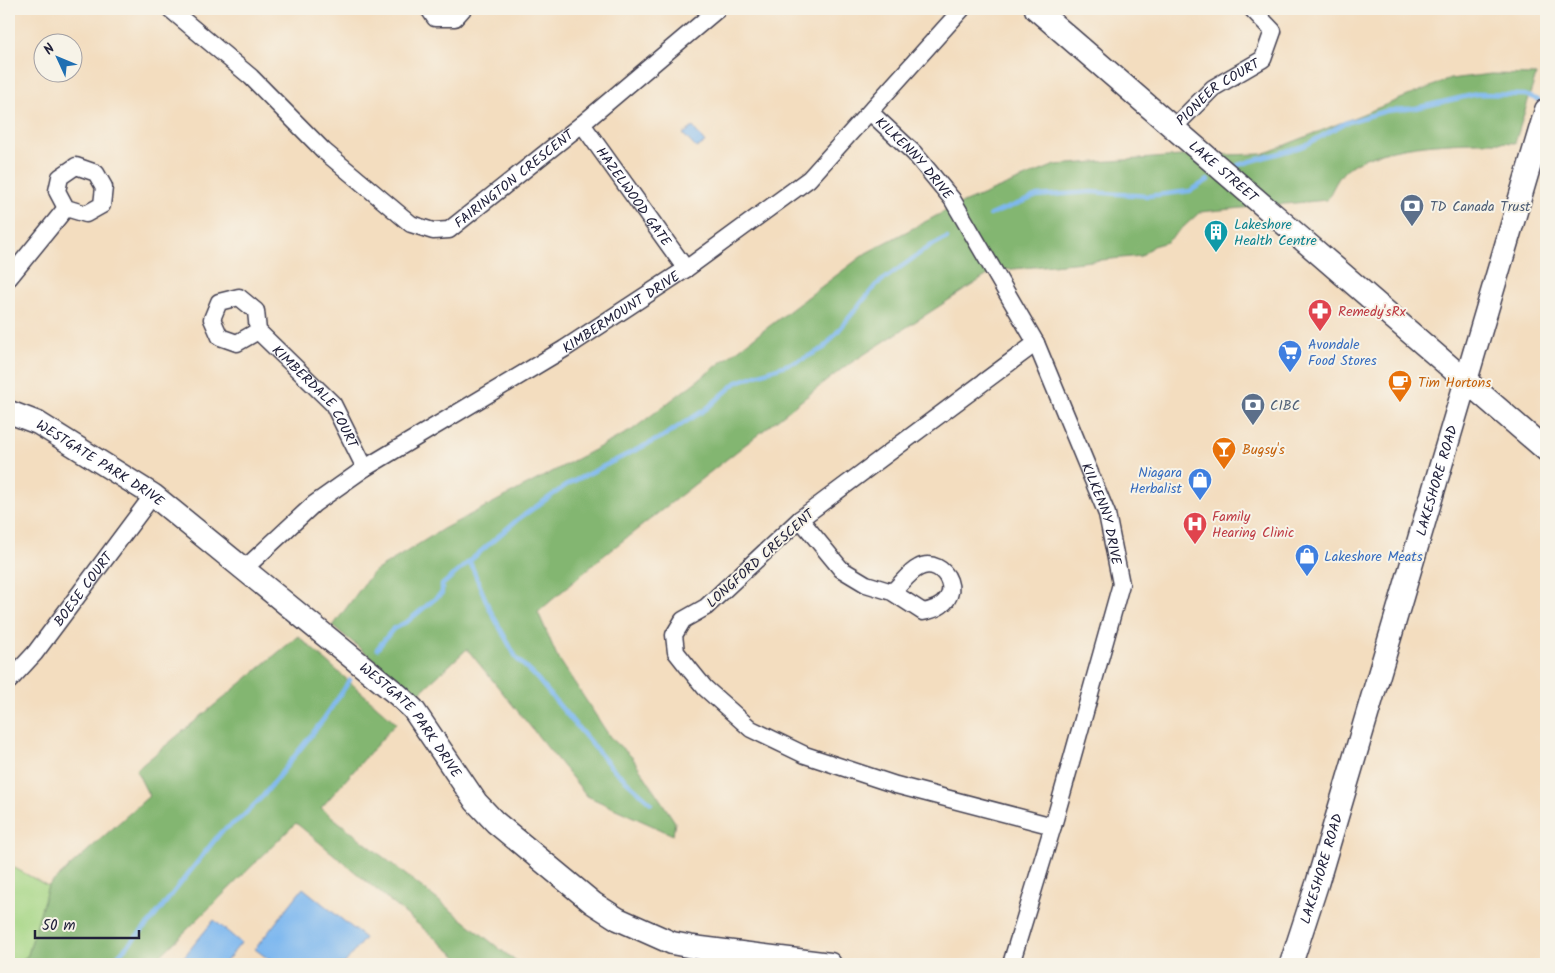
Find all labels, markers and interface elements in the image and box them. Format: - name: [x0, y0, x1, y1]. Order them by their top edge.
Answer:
- north arrow: [32, 32, 82, 82]
- text: N: [38, 39, 60, 60]
- street label: PIONEER COURT: [1171, 52, 1265, 131]
- street label: KILKENNY DRIVE: [870, 112, 959, 205]
- street label: FAIRINGTON CRESCENT: [450, 124, 580, 234]
- street label: LAKE STREET: [1183, 136, 1264, 209]
- street label: HAZELWOOD GATE: [590, 143, 677, 252]
- bank icon: TD Canada Trust: [1399, 193, 1425, 227]
- place label: TD Canada Trust: [1430, 196, 1531, 218]
- place label: Lakeshore Health Centre: [1234, 214, 1317, 252]
- building icon: Lakeshore Health Centre: [1203, 219, 1229, 253]
- street label: KIMBERMOUNT DRIVE: [558, 266, 685, 359]
- pharmacy icon: Remedy'sRx: [1307, 298, 1333, 332]
- place label: Remedy'sRx: [1338, 301, 1407, 323]
- place label: Avondale Food Stores: [1308, 334, 1377, 372]
- supermarket icon: Avondale Food Stores: [1277, 339, 1303, 373]
- street label: KIMBERDALE COURT: [266, 340, 364, 453]
- cafe icon: Tim Hortons: [1387, 369, 1413, 403]
- place label: Tim Hortons: [1418, 372, 1491, 394]
- bank icon: CIBC: [1240, 392, 1266, 426]
- place label: CIBC: [1270, 395, 1300, 417]
- street label: WESTGATE PARK DRIVE: [32, 415, 169, 513]
- street label: LAKESHORE ROAD: [1411, 423, 1464, 539]
- bar icon: Bugsy's: [1211, 436, 1237, 470]
- place label: Bugsy's: [1242, 439, 1285, 461]
- street label: KILKENNY DRIVE: [1075, 459, 1127, 568]
- place label: Niagara Herbalist: [1130, 462, 1183, 500]
- shop icon: Niagara Herbalist: [1187, 467, 1213, 501]
- street label: LONGFORD CRESCENT: [702, 503, 821, 613]
- place label: Family Hearing Clinic: [1212, 506, 1294, 544]
- hospital icon: Family Hearing Clinic: [1182, 511, 1208, 545]
- shop icon: Lakeshore Meats: [1294, 543, 1320, 577]
- place label: Lakeshore Meats: [1324, 546, 1423, 568]
- street label: BOESE COURT: [48, 547, 120, 632]
- street label: WESTGATE PARK DRIVE: [354, 658, 467, 783]
- street label: LAKESHORE ROAD: [1295, 811, 1349, 927]
- scale bar: [35, 908, 139, 940]
- text: 50 m: [42, 914, 76, 938]

